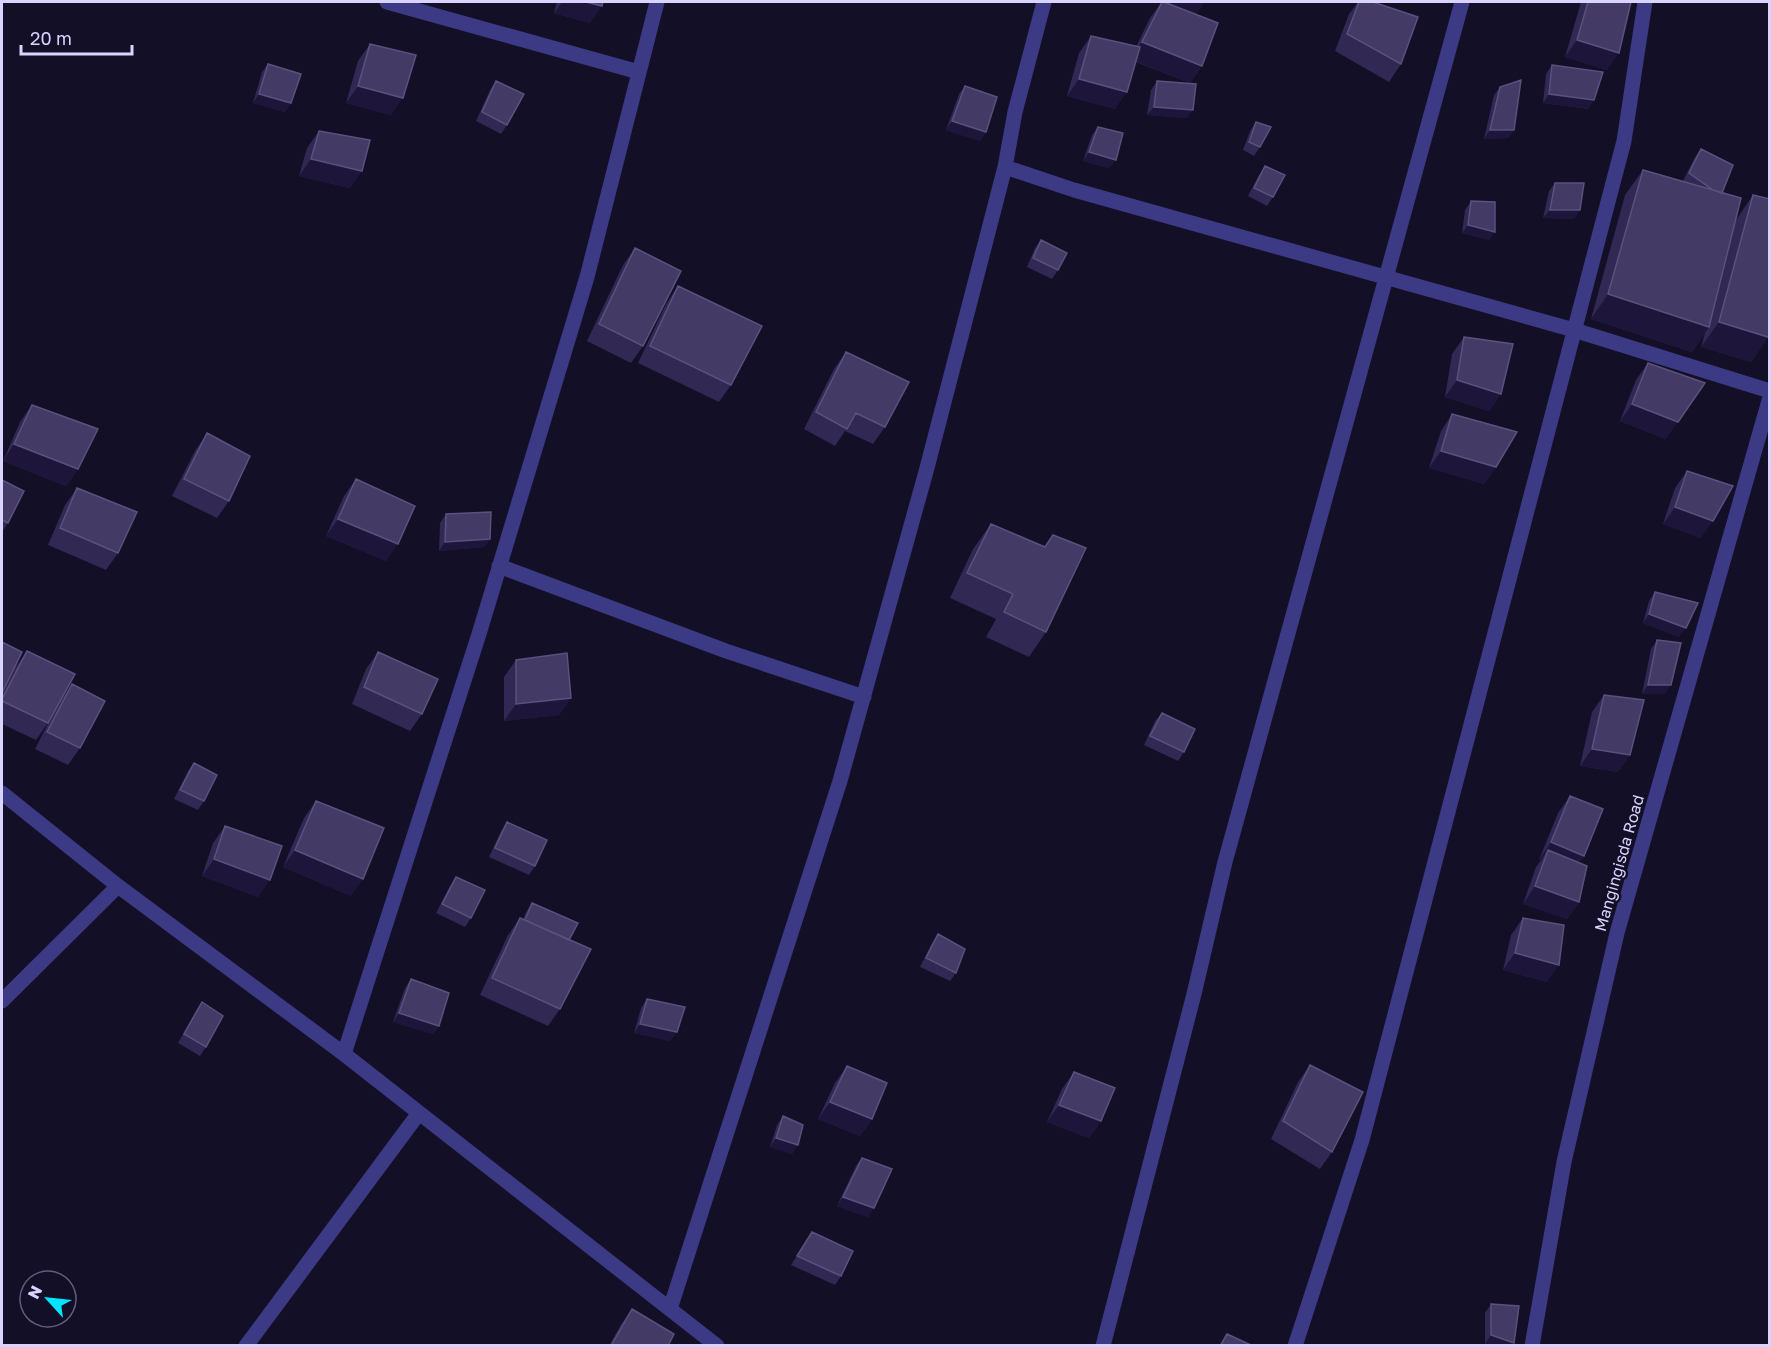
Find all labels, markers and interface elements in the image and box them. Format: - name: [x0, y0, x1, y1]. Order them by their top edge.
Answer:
- scale bar: [21, 18, 132, 56]
- text: 20 m: [30, 27, 72, 49]
- street label: Mangingisda Road: [1590, 792, 1648, 934]
- north arrow: [18, 1269, 78, 1329]
- text: N: [23, 1282, 46, 1302]

